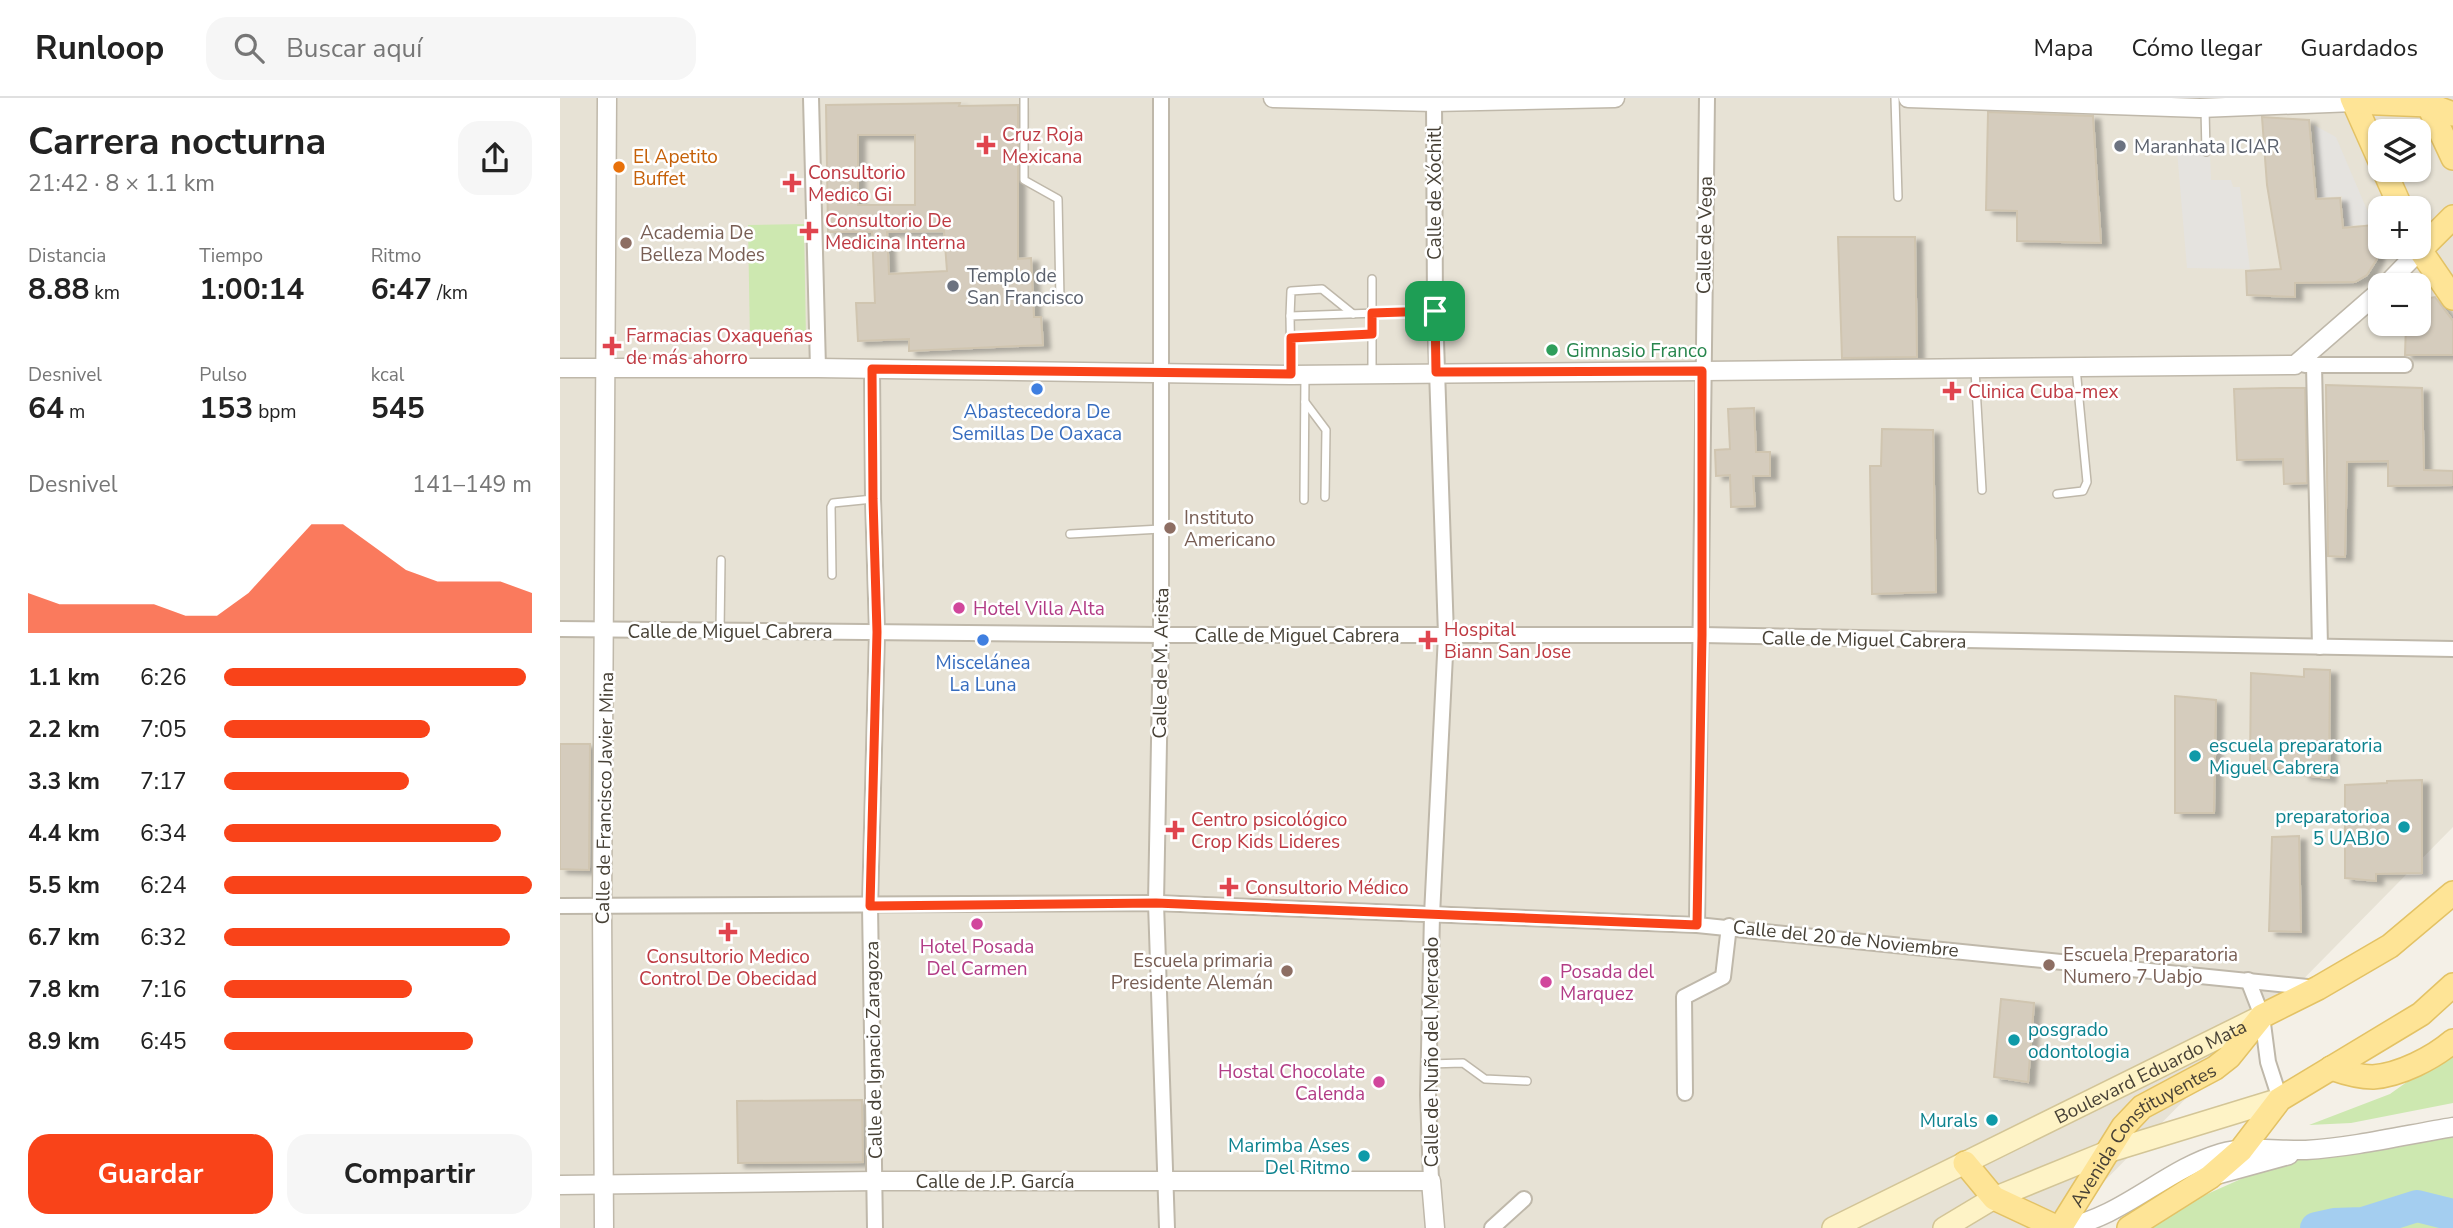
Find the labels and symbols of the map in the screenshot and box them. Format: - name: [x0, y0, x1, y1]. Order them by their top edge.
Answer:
- place label: Cruz Roja Mexicana: [1002, 122, 1084, 170]
- street label: Calle de Xóchitl: [1422, 126, 1448, 260]
- place label: Maranhata ICIAR: [2134, 134, 2280, 160]
- marker: Cruz Roja Mexicana: [976, 135, 996, 155]
- marker: Maranhata ICIAR: [2112, 138, 2128, 154]
- place label: El Apetito Buffet: [633, 144, 718, 192]
- marker: El Apetito Buffet: [611, 159, 627, 175]
- place label: Consultorio Medico Gi: [808, 160, 906, 208]
- marker: Consultorio Medico Gi: [782, 173, 802, 193]
- street label: Calle de Vega: [1691, 176, 1719, 294]
- place label: Consultorio De Medicina Interna: [825, 208, 966, 256]
- place label: Academia De Belleza Modes: [640, 220, 765, 268]
- marker: Consultorio De Medicina Interna: [799, 221, 819, 241]
- marker: Academia De Belleza Modes: [618, 235, 634, 251]
- place label: Templo de San Francisco: [967, 263, 1084, 311]
- marker: Templo de San Francisco: [945, 278, 961, 294]
- pin: [1405, 281, 1465, 341]
- place label: Farmacias Oxaqueñas de más ahorro: [626, 323, 813, 371]
- marker: Farmacias Oxaqueñas de más ahorro: [604, 338, 620, 354]
- place label: Gimnasio Franco: [1566, 338, 1707, 364]
- marker: Gimnasio Franco: [1544, 342, 1560, 358]
- place label: Clinica Cuba-mex: [1968, 379, 2118, 405]
- marker: Abastecedora De Semillas De Oaxaca: [1029, 381, 1045, 397]
- marker: Clinica Cuba-mex: [1942, 381, 1962, 401]
- place label: Abastecedora De Semillas De Oaxaca: [952, 399, 1122, 447]
- place label: Instituto Americano: [1184, 505, 1276, 553]
- marker: Instituto Americano: [1162, 520, 1178, 536]
- street label: Calle de M. Arista: [1147, 587, 1175, 739]
- place label: Hotel Villa Alta: [973, 596, 1105, 622]
- marker: Hotel Villa Alta: [951, 600, 967, 616]
- place label: Hospital Biann San Jose: [1444, 617, 1571, 665]
- street label: Calle de Miguel Cabrera: [627, 619, 833, 645]
- street label: Calle de Miguel Cabrera: [1194, 623, 1400, 649]
- street label: Calle de Miguel Cabrera: [1761, 625, 1967, 655]
- marker: Hospital Biann San Jose: [1418, 630, 1438, 650]
- marker: Miscelánea La Luna: [975, 632, 991, 648]
- place label: Miscelánea La Luna: [935, 650, 1031, 698]
- street label: Calle de Francisco Javier Mina: [590, 672, 620, 925]
- place label: escuela preparatoria Miguel Cabrera: [2209, 733, 2383, 781]
- marker: escuela preparatoria Miguel Cabrera: [2187, 748, 2203, 764]
- place label: preparatorioa 5 UABJO: [2275, 804, 2390, 852]
- place label: Centro psicológico Crop Kids Lideres: [1191, 807, 1347, 855]
- marker: preparatorioa 5 UABJO: [2396, 819, 2412, 835]
- marker: Centro psicológico Crop Kids Lideres: [1165, 820, 1185, 840]
- place label: Consultorio Médico: [1245, 875, 1409, 901]
- marker: Consultorio Médico: [1219, 877, 1239, 897]
- street label: Calle del 20 de Noviembre: [1732, 914, 1960, 964]
- marker: Hotel Posada Del Carmen: [969, 916, 985, 932]
- marker: Consultorio Medico Control De Obecidad: [718, 922, 738, 942]
- place label: Hotel Posada Del Carmen: [920, 934, 1034, 982]
- street label: Calle de Nuño del Mercado: [1419, 937, 1445, 1167]
- street label: Calle de Ignacio Zaragoza: [859, 941, 889, 1159]
- place label: Escuela Preparatoria Numero 7 Uabjo: [2063, 942, 2238, 990]
- place label: Consultorio Medico Control De Obecidad: [639, 944, 817, 992]
- place label: Escuela primaria Presidente Alemán: [1111, 948, 1273, 996]
- marker: Escuela Preparatoria Numero 7 Uabjo: [2041, 957, 2057, 973]
- place label: Posada del Marquez: [1560, 959, 1655, 1007]
- marker: Escuela primaria Presidente Alemán: [1279, 963, 1295, 979]
- marker: Posada del Marquez: [1538, 974, 1554, 990]
- street label: Boulevard Eduardo Mata: [2050, 1014, 2251, 1130]
- place label: posgrado odontologia: [2028, 1017, 2130, 1065]
- marker: posgrado odontologia: [2006, 1032, 2022, 1048]
- street label: Avenida Constituyentes: [2064, 1058, 2221, 1212]
- place label: Hostal Chocolate Calenda: [1218, 1059, 1365, 1107]
- marker: Hostal Chocolate Calenda: [1371, 1074, 1387, 1090]
- place label: Murals: [1920, 1108, 1978, 1134]
- marker: Murals: [1984, 1112, 2000, 1128]
- place label: Marimba Ases Del Ritmo: [1228, 1133, 1350, 1181]
- marker: Marimba Ases Del Ritmo: [1356, 1148, 1372, 1164]
- street label: Calle de J.P. García: [915, 1169, 1075, 1195]

